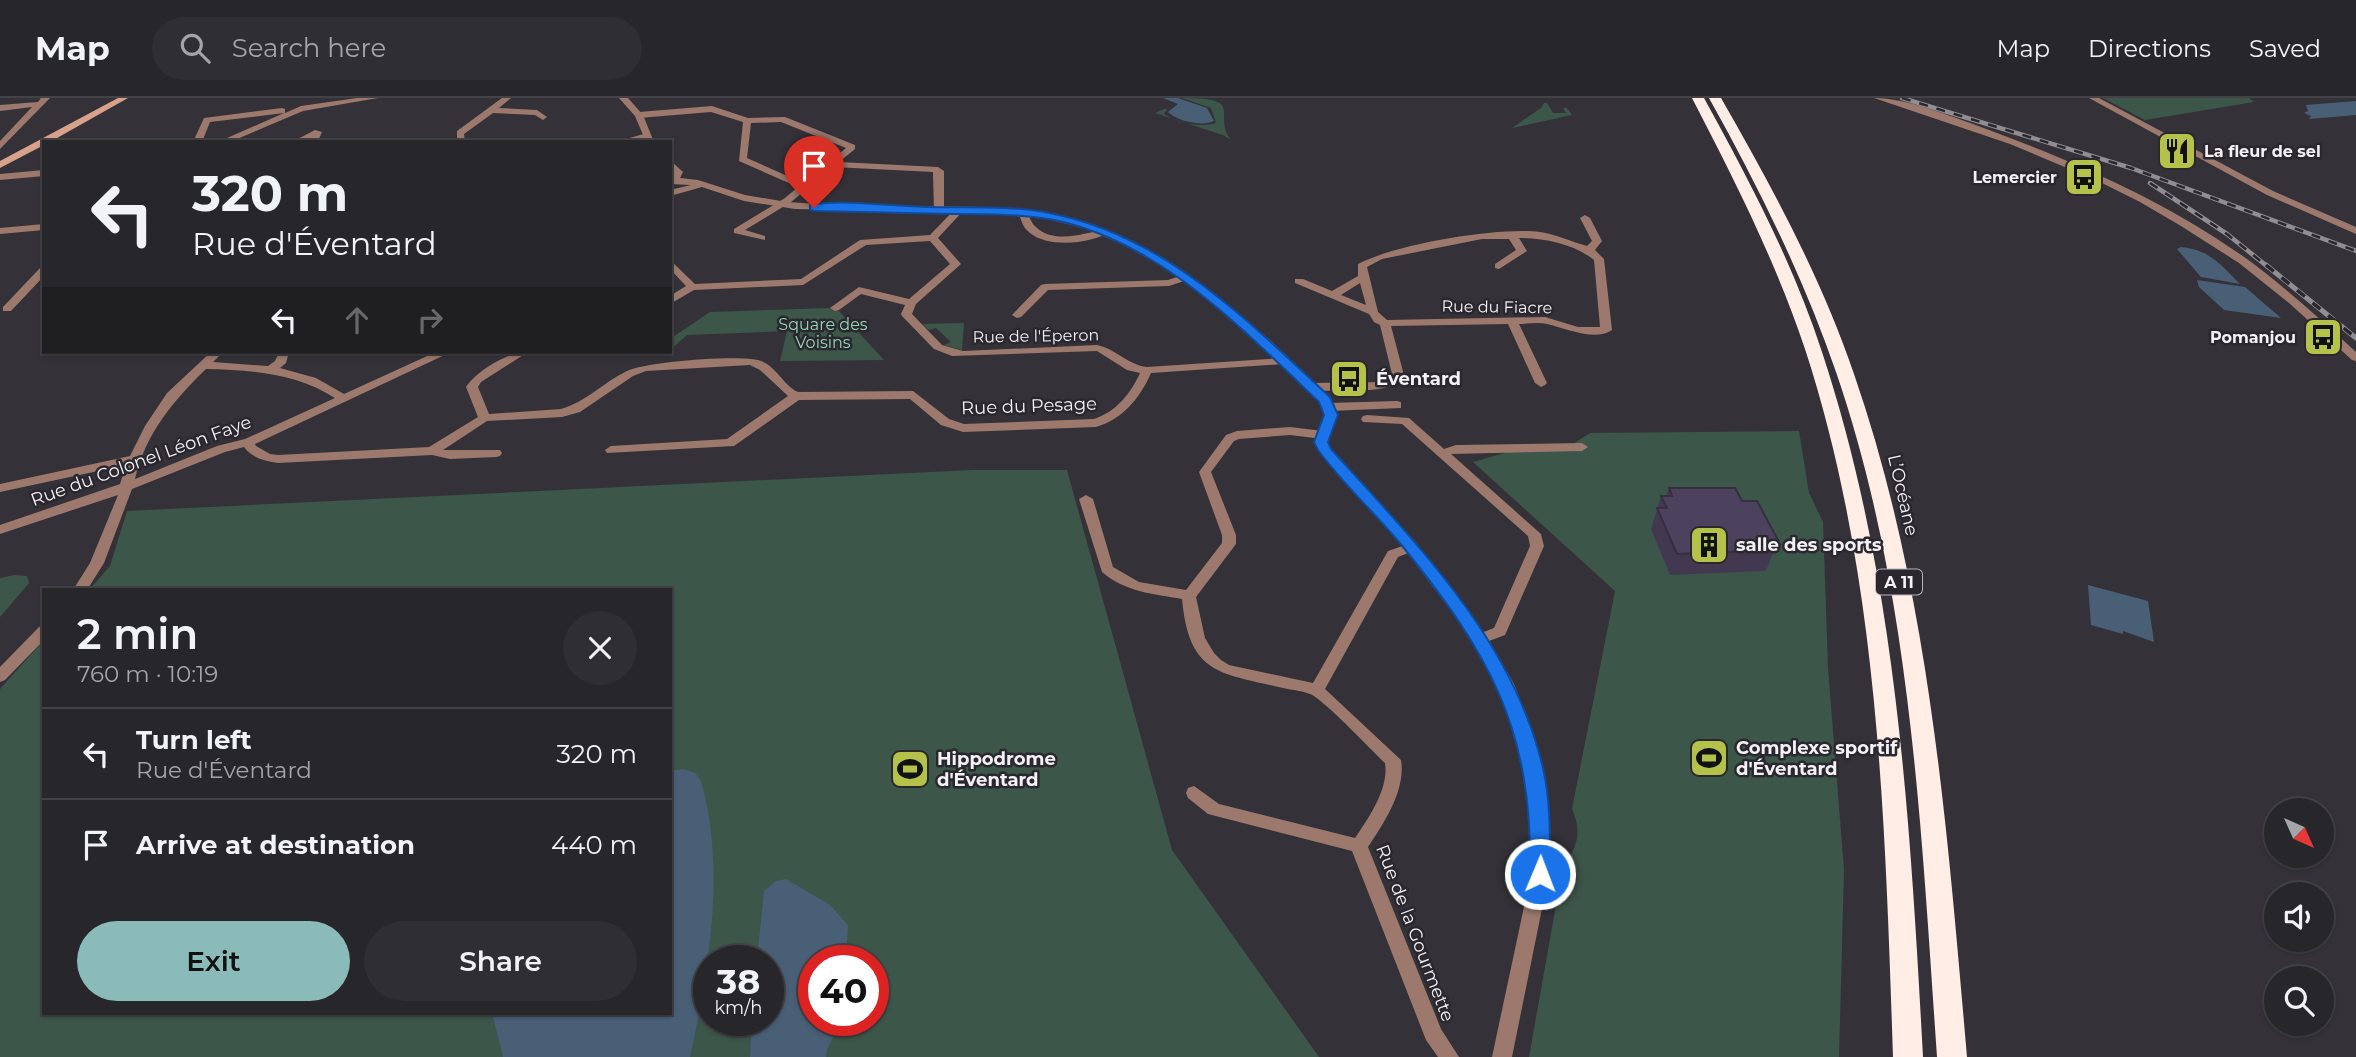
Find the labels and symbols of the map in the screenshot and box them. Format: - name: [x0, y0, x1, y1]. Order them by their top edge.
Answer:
- restaurant icon: La fleur de sel: [2156, 130, 2198, 172]
- pin: [784, 136, 844, 208]
- place label: La fleur de sel: [2204, 142, 2321, 161]
- bus stop icon: Lemercier: [2063, 156, 2105, 198]
- place label: Lemercier: [1972, 168, 2057, 187]
- street label: Rue du Fiacre: [1441, 297, 1553, 317]
- park label: Square des Voisins: [778, 315, 868, 352]
- bus stop icon: Pomanjou: [2302, 316, 2344, 358]
- street label: Rue de l'Éperon: [972, 325, 1100, 347]
- place label: Pomanjou: [2210, 328, 2296, 347]
- bus stop icon: Éventard: [1328, 358, 1370, 400]
- place label: Éventard: [1376, 368, 1461, 390]
- street label: Rue du Pesage: [961, 393, 1097, 419]
- street label: Rue du Colonel Léon Faye: [28, 411, 254, 511]
- street label: L’Océane: [1883, 452, 1923, 538]
- building icon: salle des sports: [1688, 524, 1730, 566]
- place label: salle des sports: [1736, 534, 1882, 556]
- road number: A 11: [1876, 569, 1922, 594]
- sports icon: Complexe sportif d'Éventard: [1688, 737, 1730, 779]
- place label: Complexe sportif d'Éventard: [1736, 737, 1898, 780]
- sports icon: Hippodrome d'Éventard: [889, 748, 931, 790]
- place label: Hippodrome d'Éventard: [937, 748, 1056, 791]
- north arrow: [2264, 798, 2334, 868]
- position arrow: [1503, 837, 1577, 911]
- street label: Rue de la Gourmette: [1371, 841, 1459, 1025]
- speed limit sign: 40: [798, 945, 889, 1036]

